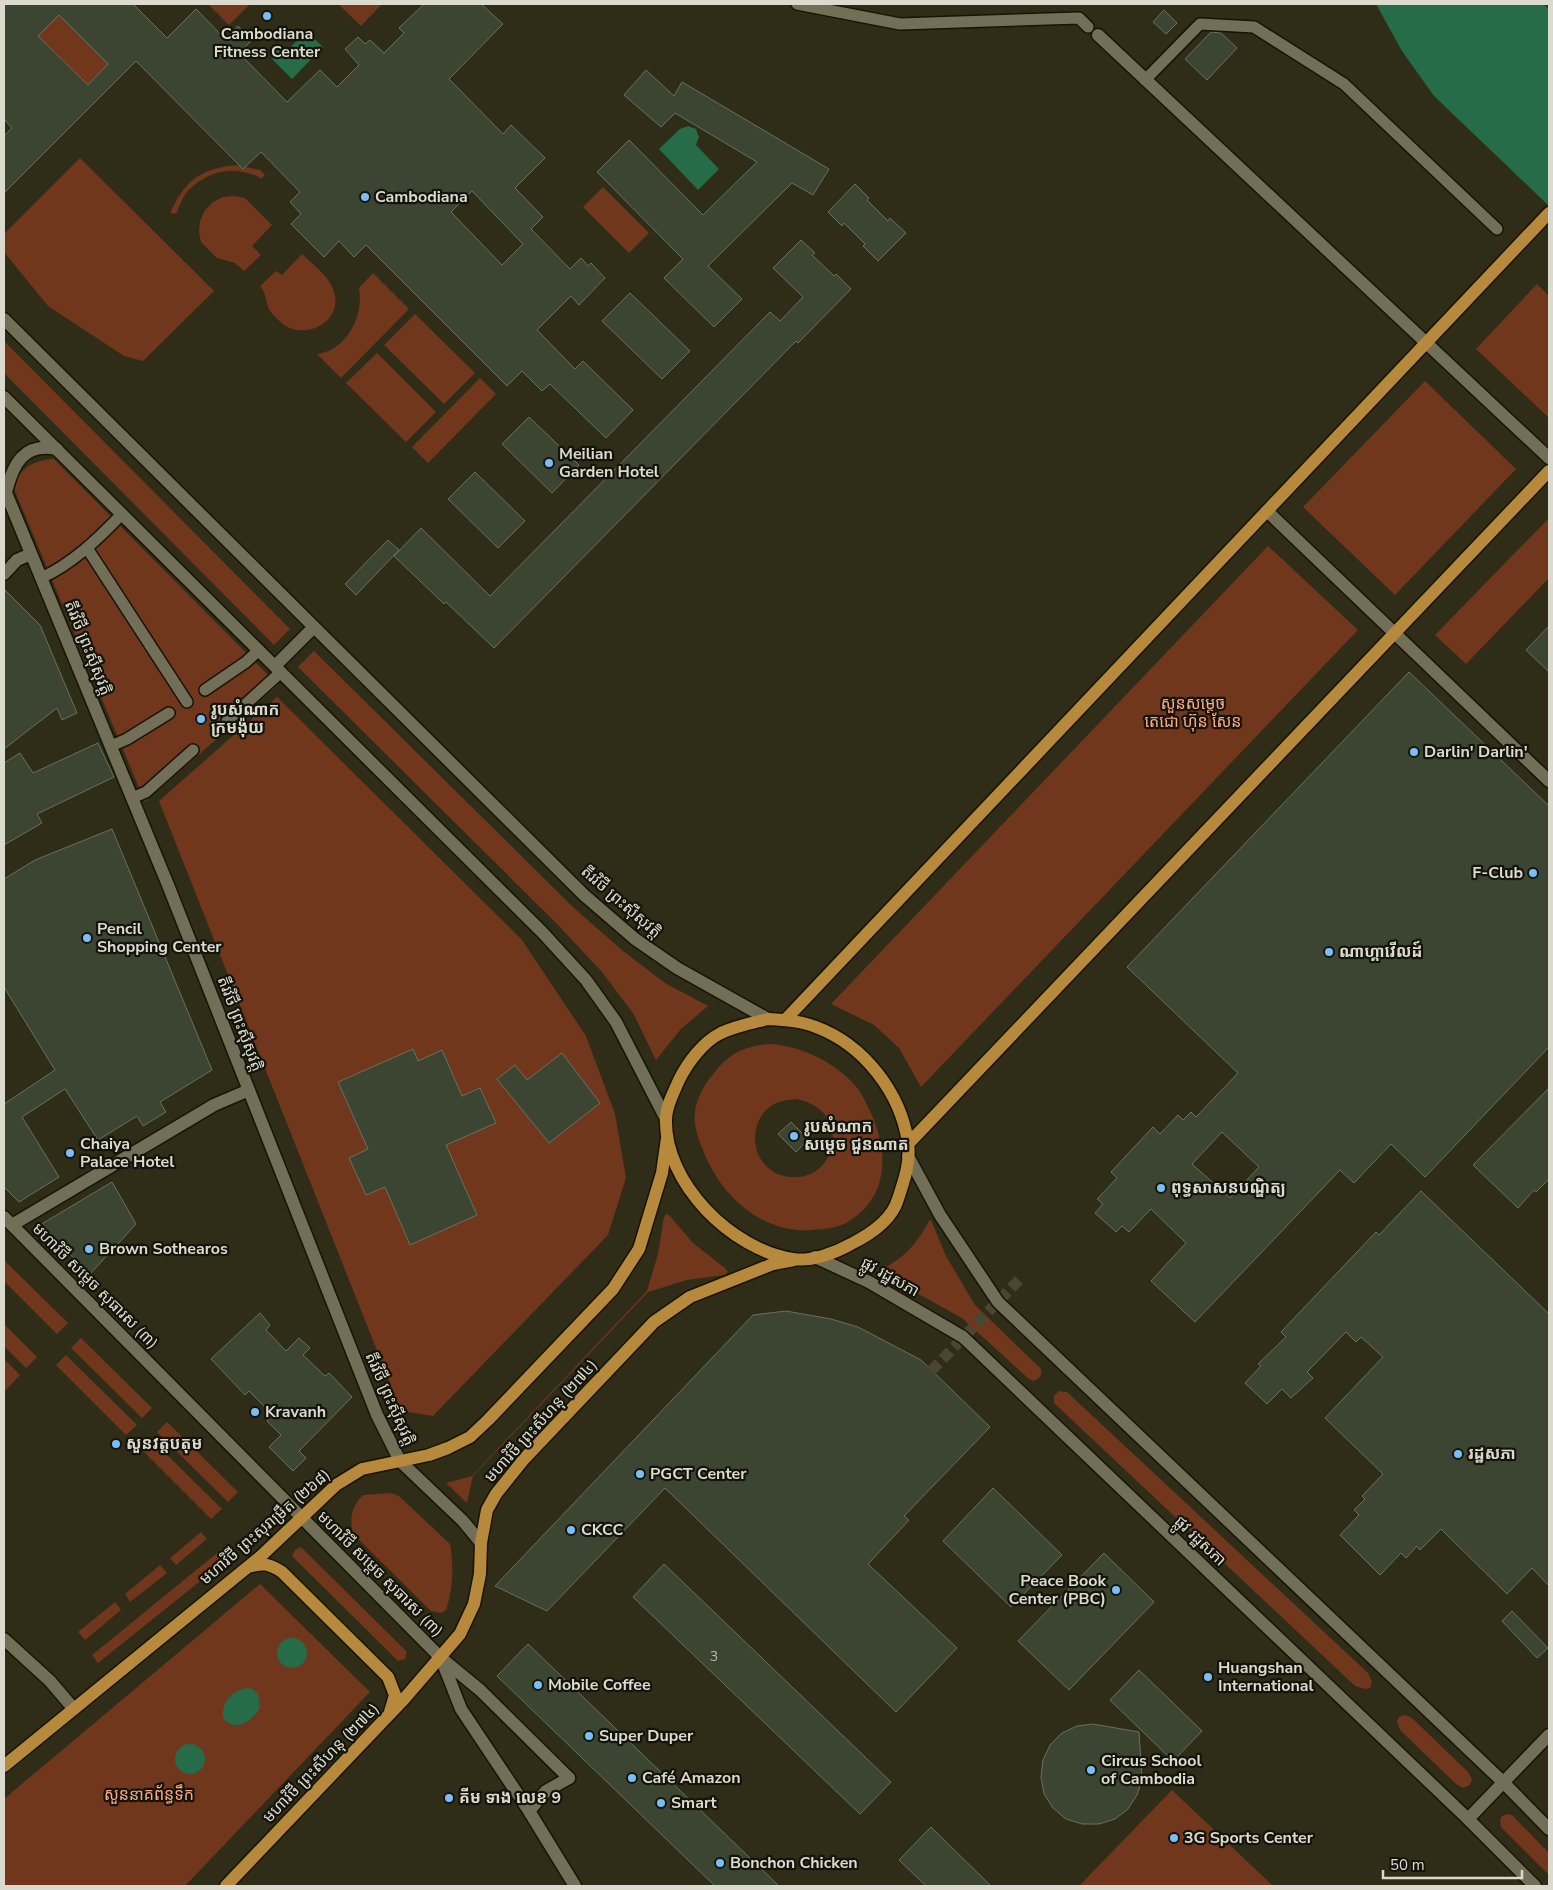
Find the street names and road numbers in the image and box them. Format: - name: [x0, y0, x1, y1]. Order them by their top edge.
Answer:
- street label: តីរវិថី ព្រះស៊ីសុវត្តិ: [59, 597, 117, 699]
- street label: តីរវិថី ព្រះស៊ីសុវត្តិ: [576, 860, 666, 943]
- street label: តីរវិថី ព្រះស៊ីសុវត្តិ: [212, 973, 269, 1075]
- street label: មហាវិថី សម្តេច សុធារស (៣): [27, 1218, 163, 1354]
- street label: ផ្លូវ រដ្ឋសភា: [855, 1252, 923, 1304]
- street label: តីរវិថី ព្រះស៊ីសុវត្តិ: [360, 1349, 421, 1449]
- street label: មហាវិថី ព្រះសីហនុ (២៧៤): [479, 1354, 602, 1487]
- street label: មហាវិថី ព្រះសុរាម្រឹត (២៦៨): [195, 1464, 335, 1590]
- street label: មហាវិថី សម្តេច សុធារស (៣): [312, 1506, 448, 1642]
- street label: ផ្លូវ រដ្ឋសភា: [1167, 1511, 1231, 1573]
- street label: មហាវិថី ព្រះសីហនុ (២៧៤): [258, 1698, 384, 1828]

